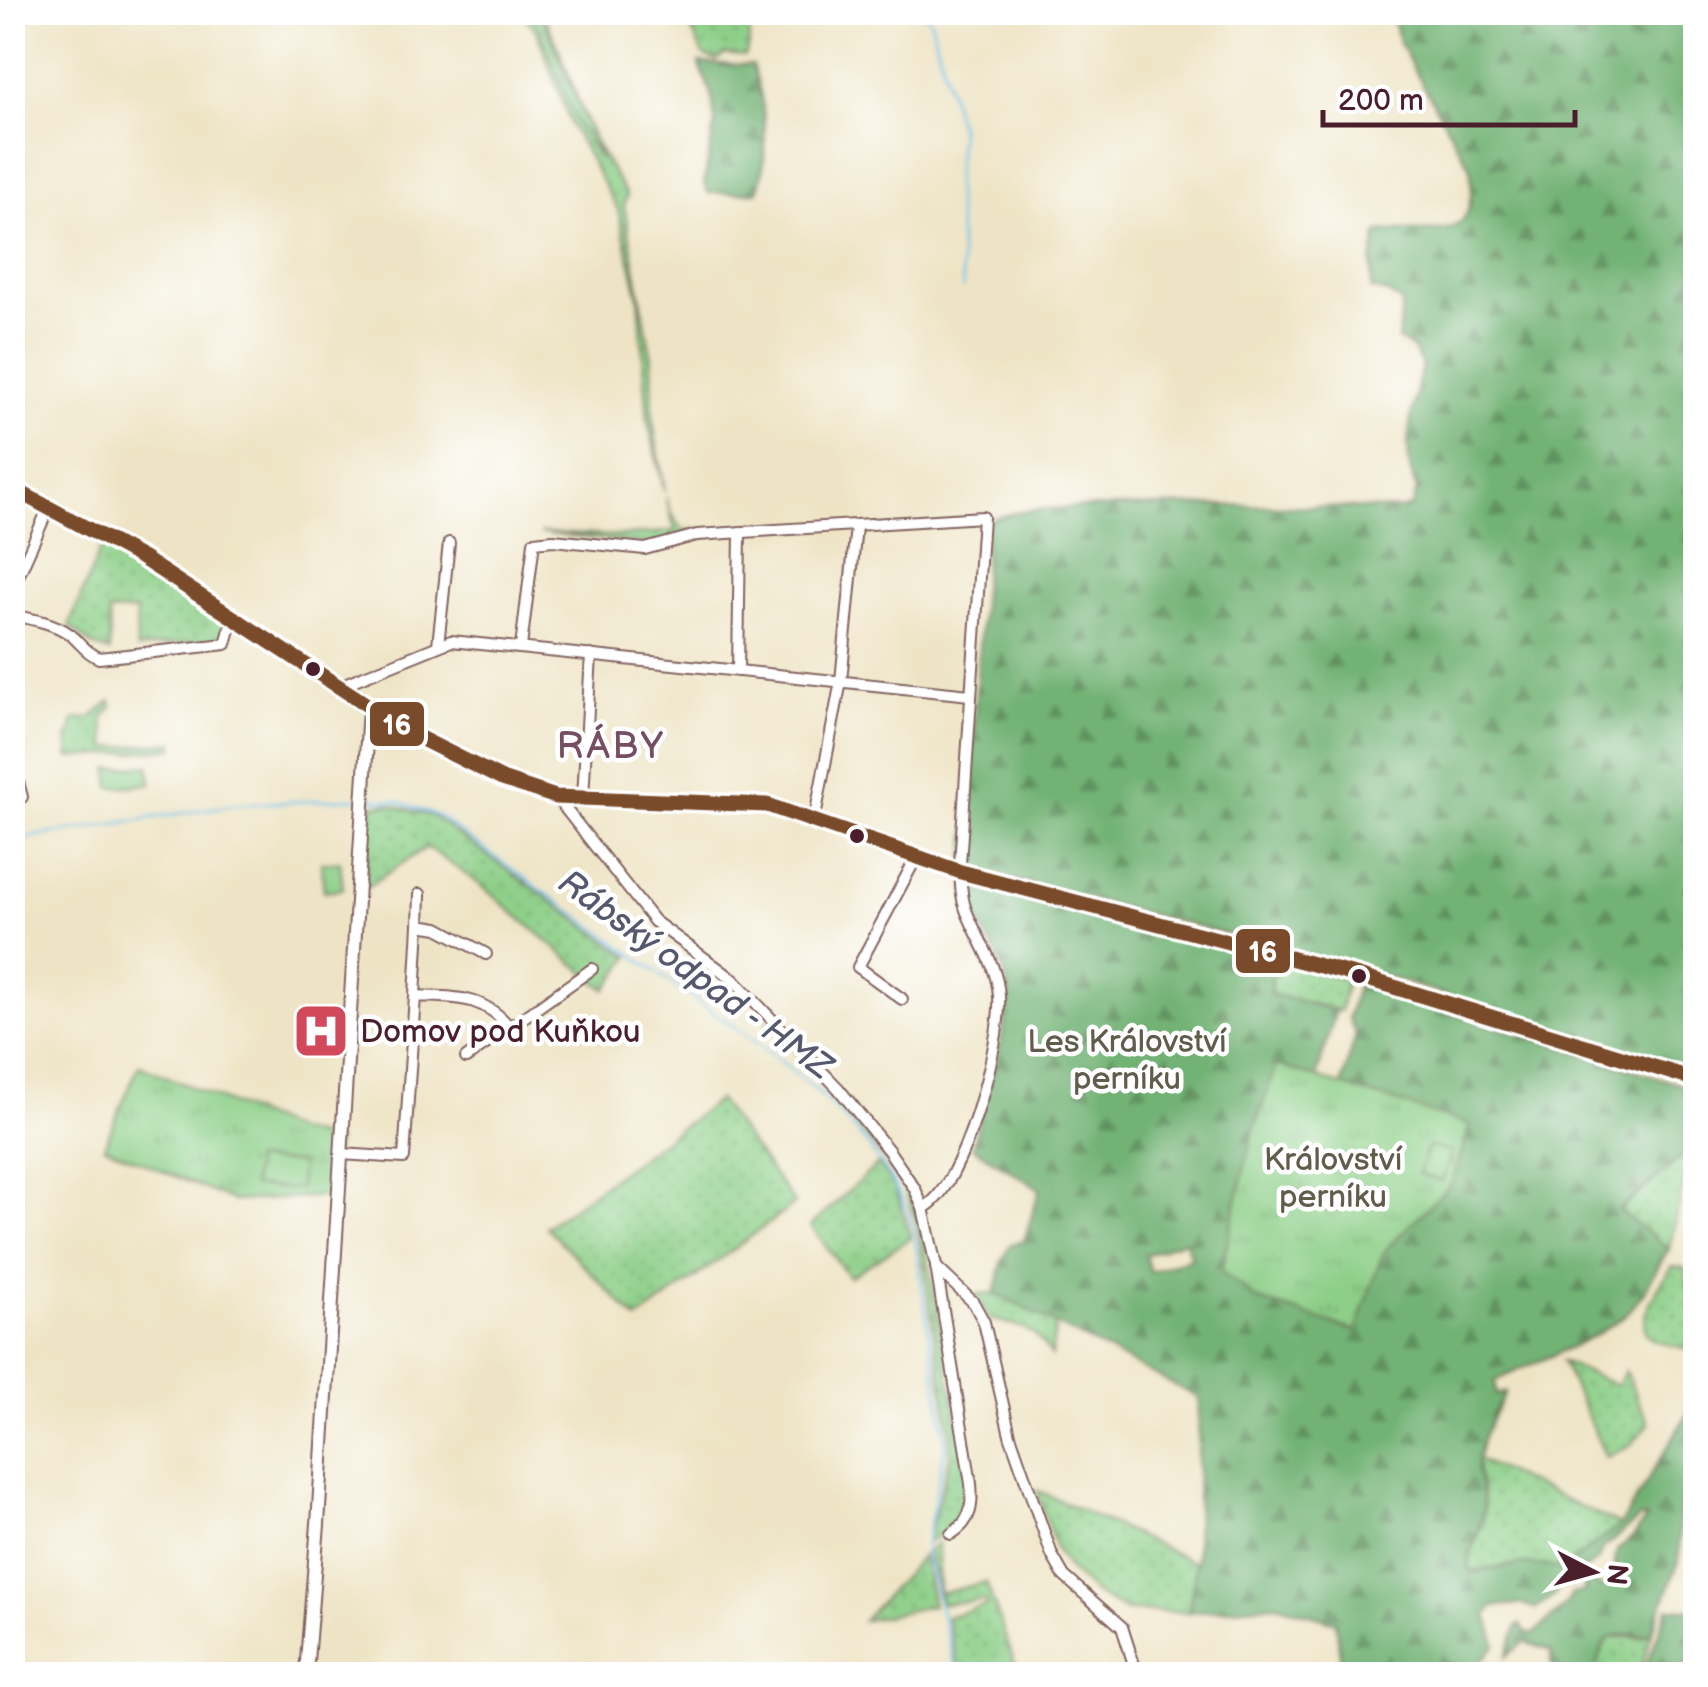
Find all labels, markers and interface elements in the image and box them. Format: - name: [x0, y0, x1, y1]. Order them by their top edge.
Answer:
- scale bar: [1323, 65, 1576, 127]
- text: 200 m: [1338, 83, 1424, 119]
- unlabelled marker: [303, 659, 323, 679]
- line badge: 16: [368, 700, 426, 748]
- text: 16: [383, 709, 411, 742]
- district label: RÁBY: [557, 723, 665, 769]
- unlabelled marker: [847, 826, 867, 846]
- water label: Rábský odpad - HMZ: [549, 861, 842, 1090]
- line badge: 16: [1234, 927, 1292, 975]
- text: 16: [1249, 936, 1277, 969]
- unlabelled marker: [1349, 966, 1369, 986]
- hospital icon: Domov pod Kuňkou: [291, 1001, 351, 1061]
- place label: Domov pod Kuňkou: [360, 1013, 641, 1052]
- park label: Les Království perníku: [1027, 1023, 1227, 1099]
- park label: Království perníku: [1264, 1141, 1403, 1217]
- north arrow: [1543, 1522, 1643, 1622]
- text: N: [1599, 1562, 1634, 1587]

